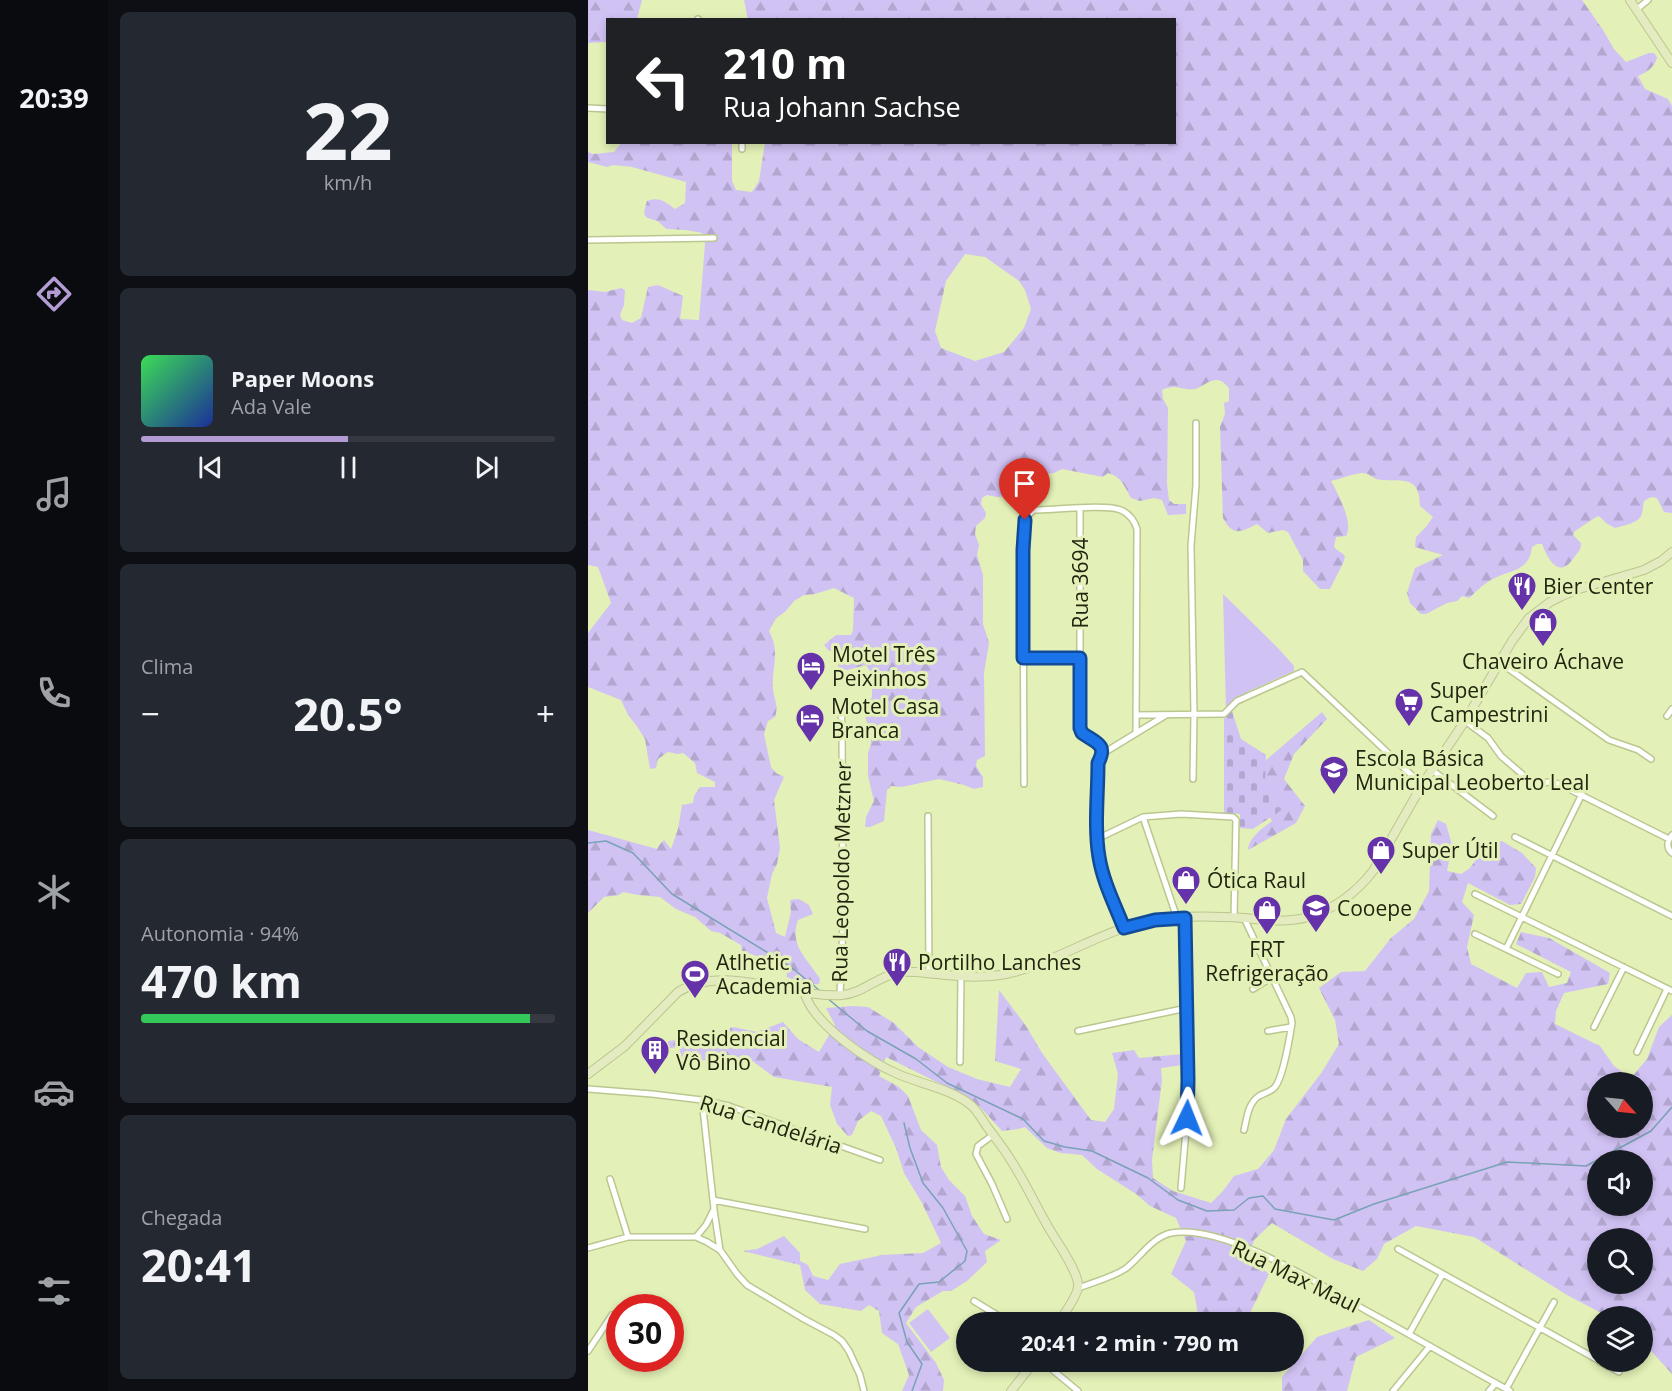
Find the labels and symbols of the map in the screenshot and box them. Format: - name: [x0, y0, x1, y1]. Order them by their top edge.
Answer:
- pin: [999, 458, 1050, 520]
- street label: Rua 3694: [1066, 538, 1094, 629]
- restaurant icon: Bier Center: [1506, 570, 1538, 612]
- place label: Bier Center: [1543, 572, 1654, 600]
- shop icon: Chaveiro Áchave: [1527, 606, 1559, 648]
- place label: Motel Três Peixinhos: [832, 640, 936, 692]
- place label: Chaveiro Áchave: [1462, 647, 1624, 675]
- hotel icon: Motel Três Peixinhos: [795, 650, 827, 692]
- place label: Super Campestrini: [1430, 676, 1549, 728]
- supermarket icon: Super Campestrini: [1393, 686, 1425, 728]
- place label: Motel Casa Branca: [831, 692, 939, 744]
- hotel icon: Motel Casa Branca: [794, 702, 826, 744]
- place label: Escola Básica Municipal Leoberto Leal: [1355, 744, 1590, 796]
- school or university icon: Escola Básica Municipal Leoberto Leal: [1318, 754, 1350, 796]
- street label: Rua Leopoldo Metzner: [825, 761, 857, 983]
- shop icon: Super Útil: [1365, 834, 1397, 876]
- place label: Super Útil: [1402, 836, 1498, 864]
- shop icon: Ótica Raul: [1170, 864, 1202, 906]
- place label: Ótica Raul: [1207, 866, 1306, 894]
- school or university icon: Cooepe: [1300, 892, 1332, 934]
- shop icon: FRT Refrigeração: [1251, 894, 1283, 936]
- place label: Cooepe: [1337, 894, 1412, 922]
- place label: FRT Refrigeração: [1205, 935, 1329, 987]
- restaurant icon: Portilho Lanches: [881, 946, 913, 988]
- place label: Atlhetic Academia: [716, 948, 812, 1000]
- place label: Portilho Lanches: [918, 948, 1081, 976]
- sports icon: Atlhetic Academia: [679, 958, 711, 1000]
- place label: Residencial Vô Bino: [676, 1024, 786, 1076]
- building icon: Residencial Vô Bino: [639, 1034, 671, 1076]
- north arrow: [1587, 1072, 1653, 1138]
- position arrow: [1155, 1086, 1219, 1150]
- street label: Rua Candelária: [696, 1088, 846, 1160]
- street label: Rua Max Maul: [1228, 1233, 1364, 1319]
- speed limit sign: 30: [606, 1294, 684, 1372]

